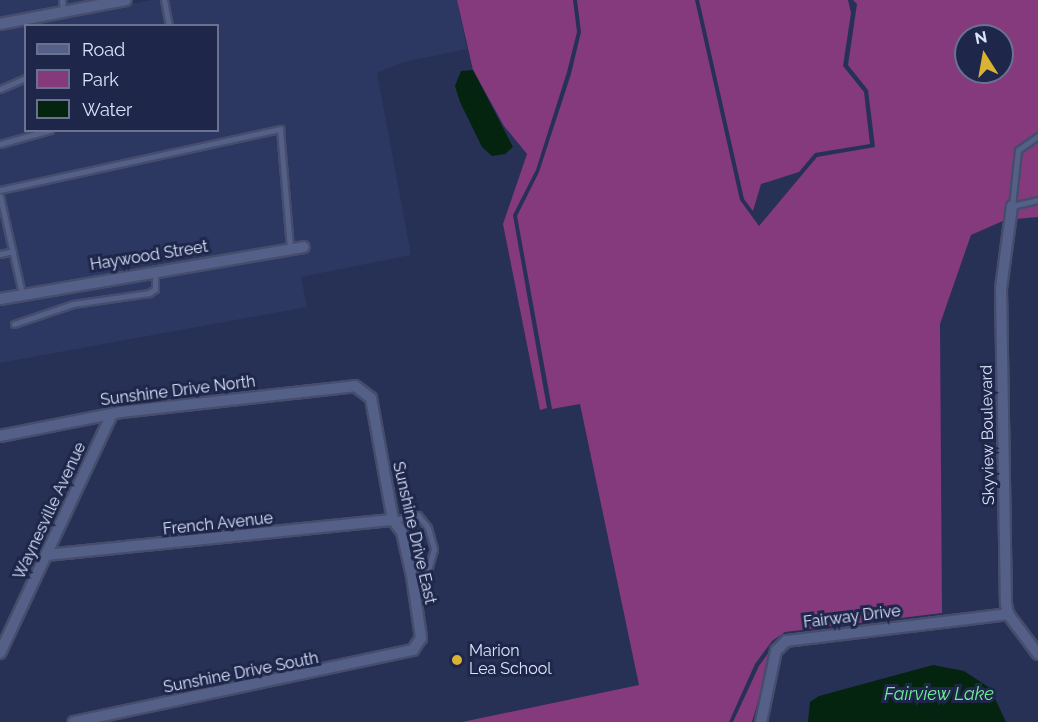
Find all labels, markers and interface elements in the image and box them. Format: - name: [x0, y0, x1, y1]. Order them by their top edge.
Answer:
- legend: [24, 24, 219, 132]
- north arrow: [954, 24, 1014, 84]
- text: N: [973, 27, 989, 48]
- text: Road: [82, 39, 125, 60]
- text: Park: [82, 69, 119, 90]
- text: Water: [82, 99, 132, 120]
- street label: Haywood Street: [89, 237, 209, 275]
- street label: Skyview Boulevard: [977, 364, 999, 506]
- street label: Sunshine Drive North: [99, 372, 257, 410]
- street label: Waynesville Avenue: [10, 439, 90, 583]
- street label: Sunshine Drive East: [388, 460, 440, 606]
- street label: French Avenue: [162, 509, 274, 539]
- street label: Fairway Drive: [802, 601, 902, 633]
- place label: Marion Lea School: [469, 641, 552, 679]
- street label: Sunshine Drive South: [162, 649, 320, 697]
- marker: Marion Lea School: [450, 653, 464, 667]
- water label: Fairview Lake: [884, 683, 994, 705]

